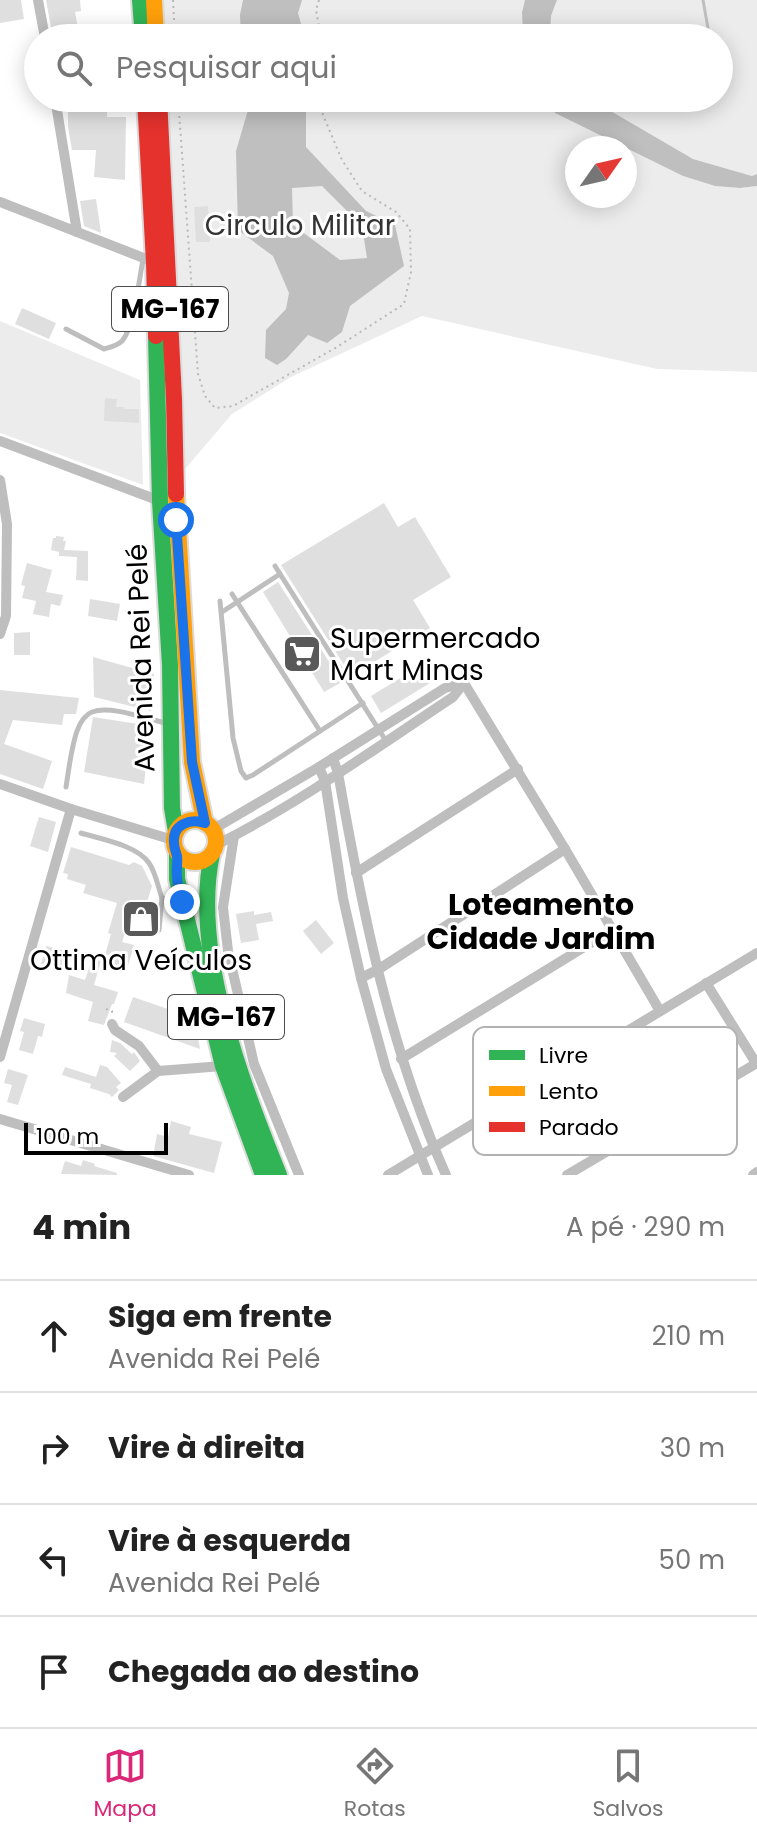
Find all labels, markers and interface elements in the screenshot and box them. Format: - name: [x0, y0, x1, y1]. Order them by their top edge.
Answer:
- search box: [24, 24, 733, 112]
- icon: search: [52, 46, 96, 90]
- text: Pesquisar aqui: [116, 46, 337, 89]
- north arrow: [565, 136, 637, 208]
- park label: Circulo Militar: [205, 206, 395, 245]
- road number: MG-167: [112, 287, 228, 331]
- route start: [158, 502, 194, 538]
- street label: Avenida Rei Pelé: [118, 543, 164, 773]
- place label: Supermercado Mart Minas: [330, 619, 541, 690]
- supermarket icon: Supermercado Mart Minas: [281, 633, 323, 675]
- district label: Loteamento Cidade Jardim: [426, 883, 656, 960]
- route end: [164, 884, 200, 920]
- shop icon: Ottima Veículos: [120, 898, 162, 940]
- place label: Ottima Veículos: [30, 941, 252, 980]
- road number: MG-167: [168, 995, 284, 1039]
- legend: [473, 1027, 737, 1155]
- text: Livre: [539, 1040, 588, 1071]
- text: Lento: [539, 1076, 598, 1107]
- text: Parado: [539, 1112, 619, 1143]
- scale bar: [24, 1119, 168, 1155]
- text: 100 m: [36, 1121, 99, 1152]
- text: 4 min: [32, 1203, 131, 1251]
- text: A pé · 290 m: [566, 1209, 725, 1245]
- text: Siga em frente: [108, 1295, 332, 1338]
- icon: ahead: [32, 1314, 76, 1358]
- text: 210 m: [652, 1318, 725, 1354]
- text: Avenida Rei Pelé: [108, 1341, 320, 1377]
- icon: right: [32, 1426, 76, 1470]
- text: Vire à direita: [108, 1426, 305, 1469]
- text: 30 m: [660, 1430, 725, 1466]
- text: Vire à esquerda: [108, 1519, 351, 1562]
- icon: left: [32, 1538, 76, 1582]
- text: 50 m: [659, 1542, 725, 1578]
- text: Avenida Rei Pelé: [108, 1565, 320, 1601]
- icon: arrive: [32, 1650, 76, 1694]
- text: Chegada ao destino: [108, 1650, 419, 1693]
- tab: Mapa: [93, 1744, 157, 1825]
- tab: Rotas: [344, 1744, 406, 1825]
- tab: Salvos: [592, 1744, 664, 1825]

